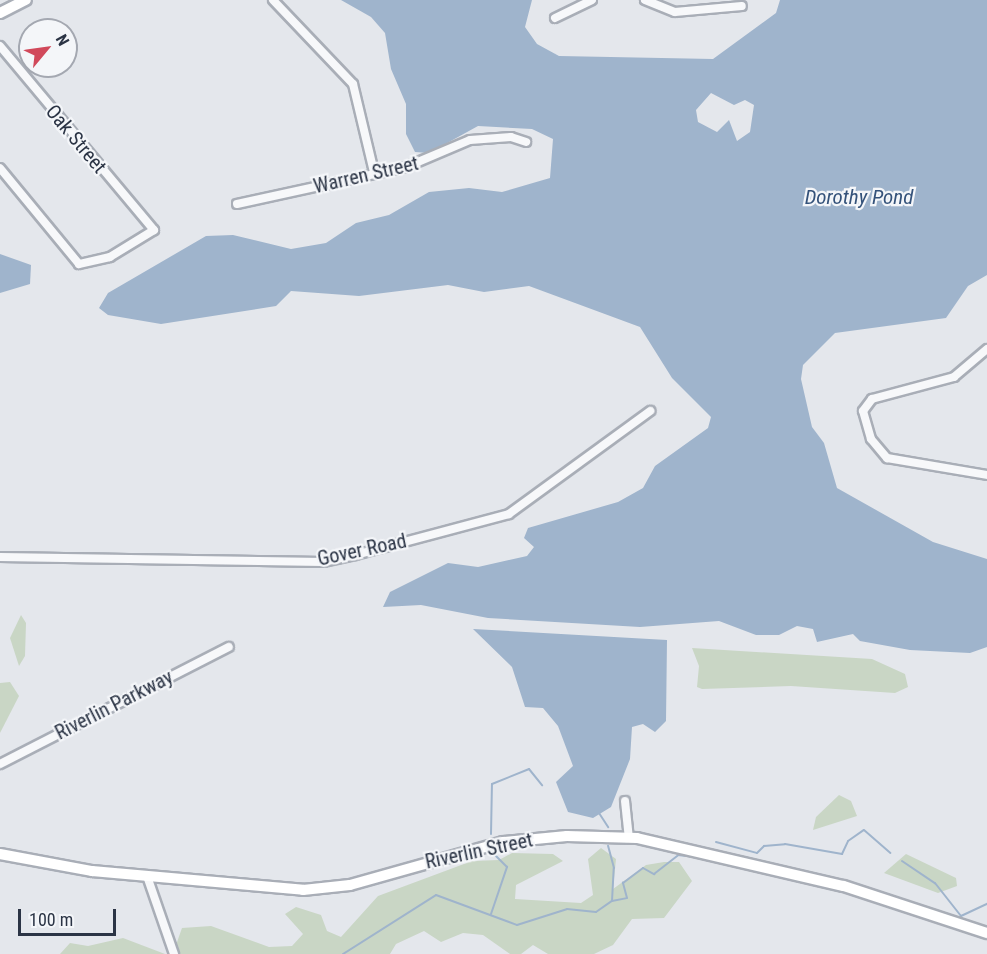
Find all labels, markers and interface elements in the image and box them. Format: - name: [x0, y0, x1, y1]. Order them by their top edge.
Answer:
- north arrow: [18, 18, 78, 78]
- text: N: [52, 31, 73, 49]
- street label: Oak Street: [40, 100, 112, 178]
- street label: Warren Street: [311, 151, 421, 199]
- water label: Dorothy Pond: [805, 184, 913, 210]
- street label: Gover Road: [315, 529, 409, 571]
- street label: Riverlin Parkway: [51, 665, 177, 745]
- street label: Riverlin Street: [423, 828, 535, 874]
- scale bar: [21, 897, 118, 935]
- text: 100 m: [29, 909, 73, 930]

